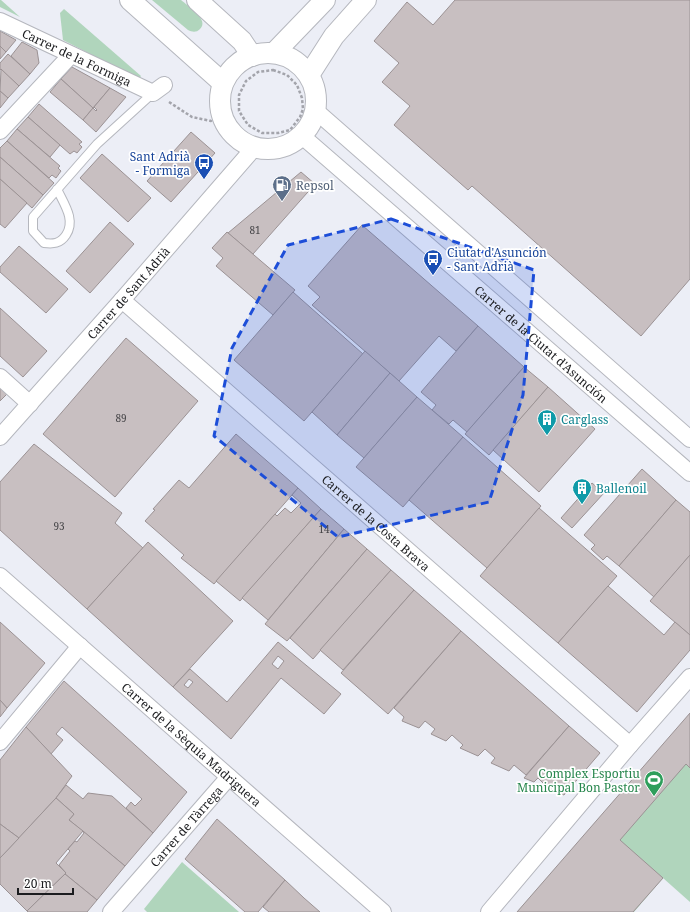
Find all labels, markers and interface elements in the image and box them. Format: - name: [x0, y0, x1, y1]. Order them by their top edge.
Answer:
- street label: Carrer de la Formiga: [20, 24, 134, 90]
- place label: Sant Adrià - Formiga: [130, 148, 190, 179]
- bus stop icon: Sant Adrià - Formiga: [193, 152, 215, 180]
- fuel station icon: Repsol: [271, 174, 293, 202]
- place label: Repsol: [296, 177, 334, 194]
- house number: 81: [249, 223, 261, 237]
- street label: Carrer de Sant Adrià: [83, 243, 173, 343]
- place label: Ciutat d'Asunción - Sant Adrià: [447, 244, 547, 275]
- bus stop icon: Ciutat d'Asunción - Sant Adrià: [422, 248, 444, 276]
- street label: Carrer de la Ciutat d'Asunción: [471, 281, 612, 407]
- building icon: Carglass: [536, 408, 558, 436]
- house number: 89: [115, 411, 127, 425]
- place label: Carglass: [561, 411, 609, 428]
- street label: Carrer de la Costa Brava: [318, 471, 434, 575]
- building icon: Ballenoil: [571, 477, 593, 505]
- place label: Ballenoil: [596, 480, 647, 497]
- house number: 93: [53, 519, 65, 533]
- house number: 14: [318, 522, 330, 536]
- street label: Carrer de la Sèquia Madriguera: [118, 678, 265, 810]
- place label: Complex Esportiu Municipal Bon Pastor: [517, 765, 640, 796]
- sports icon: Complex Esportiu Municipal Bon Pastor: [643, 769, 665, 797]
- street label: Carrer de Tàrrega: [146, 782, 226, 870]
- scale bar: [18, 870, 73, 896]
- text: 20 m: [24, 875, 52, 892]

